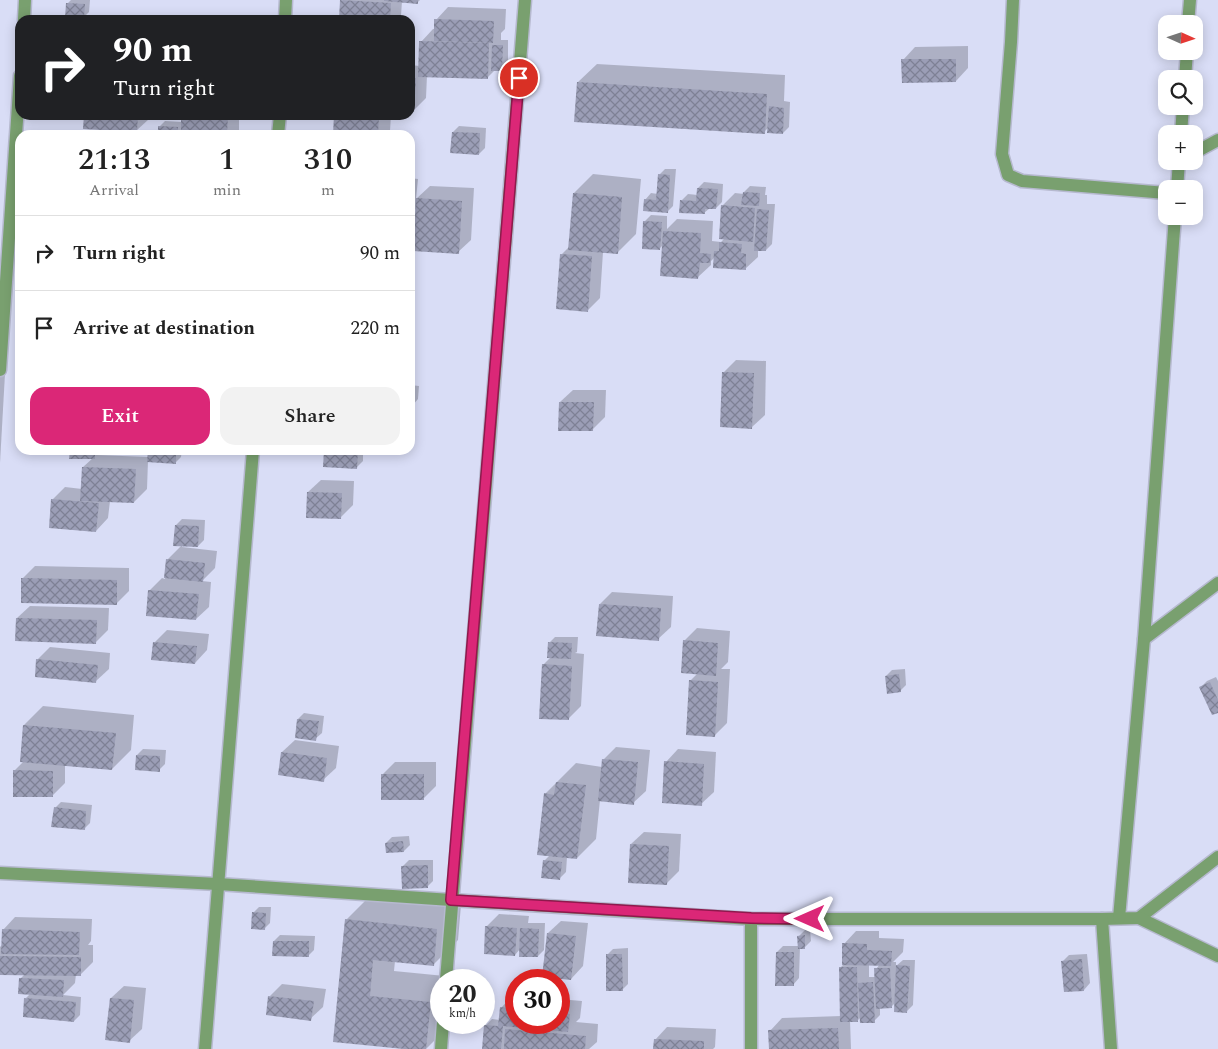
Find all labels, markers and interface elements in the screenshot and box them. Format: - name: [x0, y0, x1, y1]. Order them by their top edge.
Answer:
- north arrow: [1158, 15, 1202, 60]
- map controls: [1158, 15, 1203, 225]
- text: 90 m: [113, 24, 193, 77]
- icon: right: [30, 35, 95, 100]
- pin: [498, 57, 540, 99]
- icon: arrive: [505, 64, 533, 92]
- button: search: [1158, 70, 1203, 115]
- text: Turn right: [113, 72, 215, 105]
- button: +: [1158, 125, 1203, 170]
- text: 21:13: [78, 137, 150, 183]
- text: 1: [219, 137, 235, 183]
- text: 310: [304, 137, 352, 183]
- text: Arrival: [89, 178, 139, 202]
- text: min: [213, 178, 241, 202]
- text: m: [321, 178, 335, 202]
- button: −: [1158, 180, 1203, 225]
- icon: right: [30, 239, 58, 267]
- text: Turn right: [73, 239, 166, 268]
- text: 90 m: [360, 239, 400, 268]
- icon: arrive: [30, 314, 58, 342]
- text: Arrive at destination: [73, 314, 255, 343]
- text: 220 m: [350, 314, 400, 343]
- button: Exit: [30, 387, 210, 445]
- button: Share: [220, 387, 400, 445]
- position arrow: [783, 892, 835, 944]
- speed limit sign: 30: [505, 969, 570, 1034]
- text: 20: [448, 976, 477, 1014]
- text: km/h: [449, 1004, 476, 1023]

